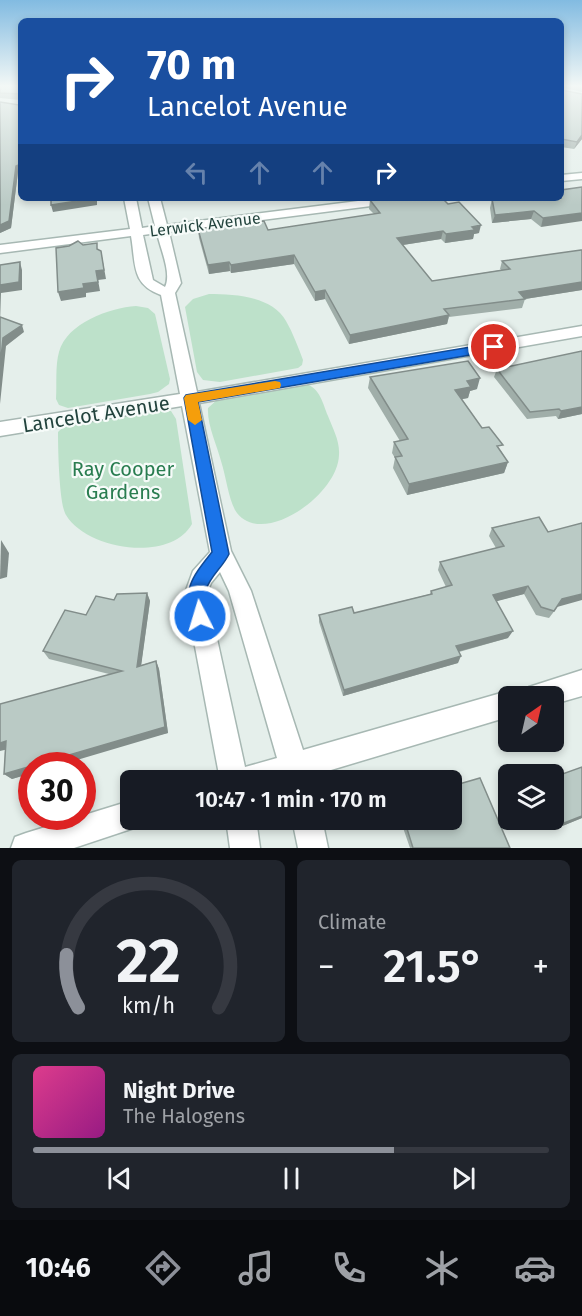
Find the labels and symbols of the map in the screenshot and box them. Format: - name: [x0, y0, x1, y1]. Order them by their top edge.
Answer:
- street label: Lerwick Avenue: [148, 208, 262, 241]
- pin: [468, 321, 519, 372]
- street label: Lancelot Avenue: [21, 391, 171, 437]
- park label: Ray Cooper Gardens: [72, 457, 174, 504]
- position arrow: [168, 584, 232, 648]
- north arrow: [498, 686, 564, 752]
- speed limit sign: 30: [18, 752, 96, 830]

